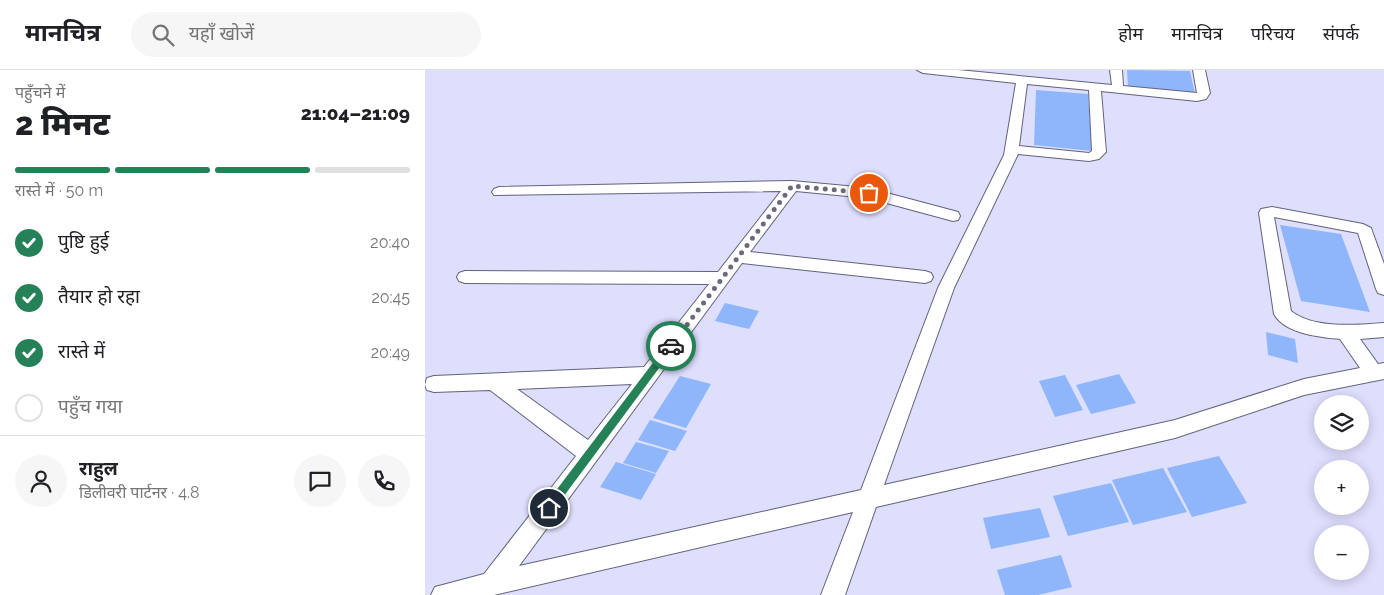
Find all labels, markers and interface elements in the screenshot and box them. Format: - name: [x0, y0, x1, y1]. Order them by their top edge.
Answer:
- search box: [131, 12, 481, 57]
- text: मानचित्र: [25, 18, 101, 47]
- icon: search: [149, 21, 177, 49]
- text: यहाँ खोजें: [189, 22, 254, 44]
- text: होम: [1118, 23, 1143, 44]
- text: मानचित्र: [1171, 23, 1223, 44]
- text: परिचय: [1251, 23, 1295, 44]
- text: संपर्क: [1323, 23, 1359, 44]
- text: पहुँचने में: [15, 83, 65, 102]
- text: 21:04–21:09: [301, 102, 410, 124]
- text: 2 मिनट: [15, 105, 110, 142]
- pin: [848, 172, 890, 214]
- icon: bag: [855, 179, 883, 207]
- text: रास्ते में · 50 m: [15, 181, 103, 200]
- icon: check: [15, 229, 43, 257]
- text: पुष्टि हुई: [58, 230, 109, 252]
- text: 20:40: [370, 233, 410, 252]
- icon: check: [15, 284, 43, 312]
- text: तैयार हो रहा: [58, 285, 140, 307]
- text: 20:45: [371, 288, 410, 307]
- courier: [646, 321, 696, 371]
- icon: car: [657, 332, 685, 360]
- icon: check: [15, 339, 43, 367]
- text: रास्ते में: [58, 340, 105, 362]
- text: 20:49: [371, 343, 410, 362]
- text: पहुँच गया: [58, 395, 122, 417]
- map controls: [1314, 395, 1369, 580]
- button: layers: [1314, 395, 1369, 450]
- button: person: [15, 455, 67, 507]
- button: chat: [294, 455, 346, 507]
- button: phone: [358, 455, 410, 507]
- text: राहुल: [79, 457, 118, 479]
- button: +: [1314, 460, 1369, 515]
- text: डिलीवरी पार्टनर · 4.8: [79, 483, 200, 502]
- pin: [528, 487, 570, 529]
- icon: home: [535, 494, 563, 522]
- button: −: [1314, 525, 1369, 580]

